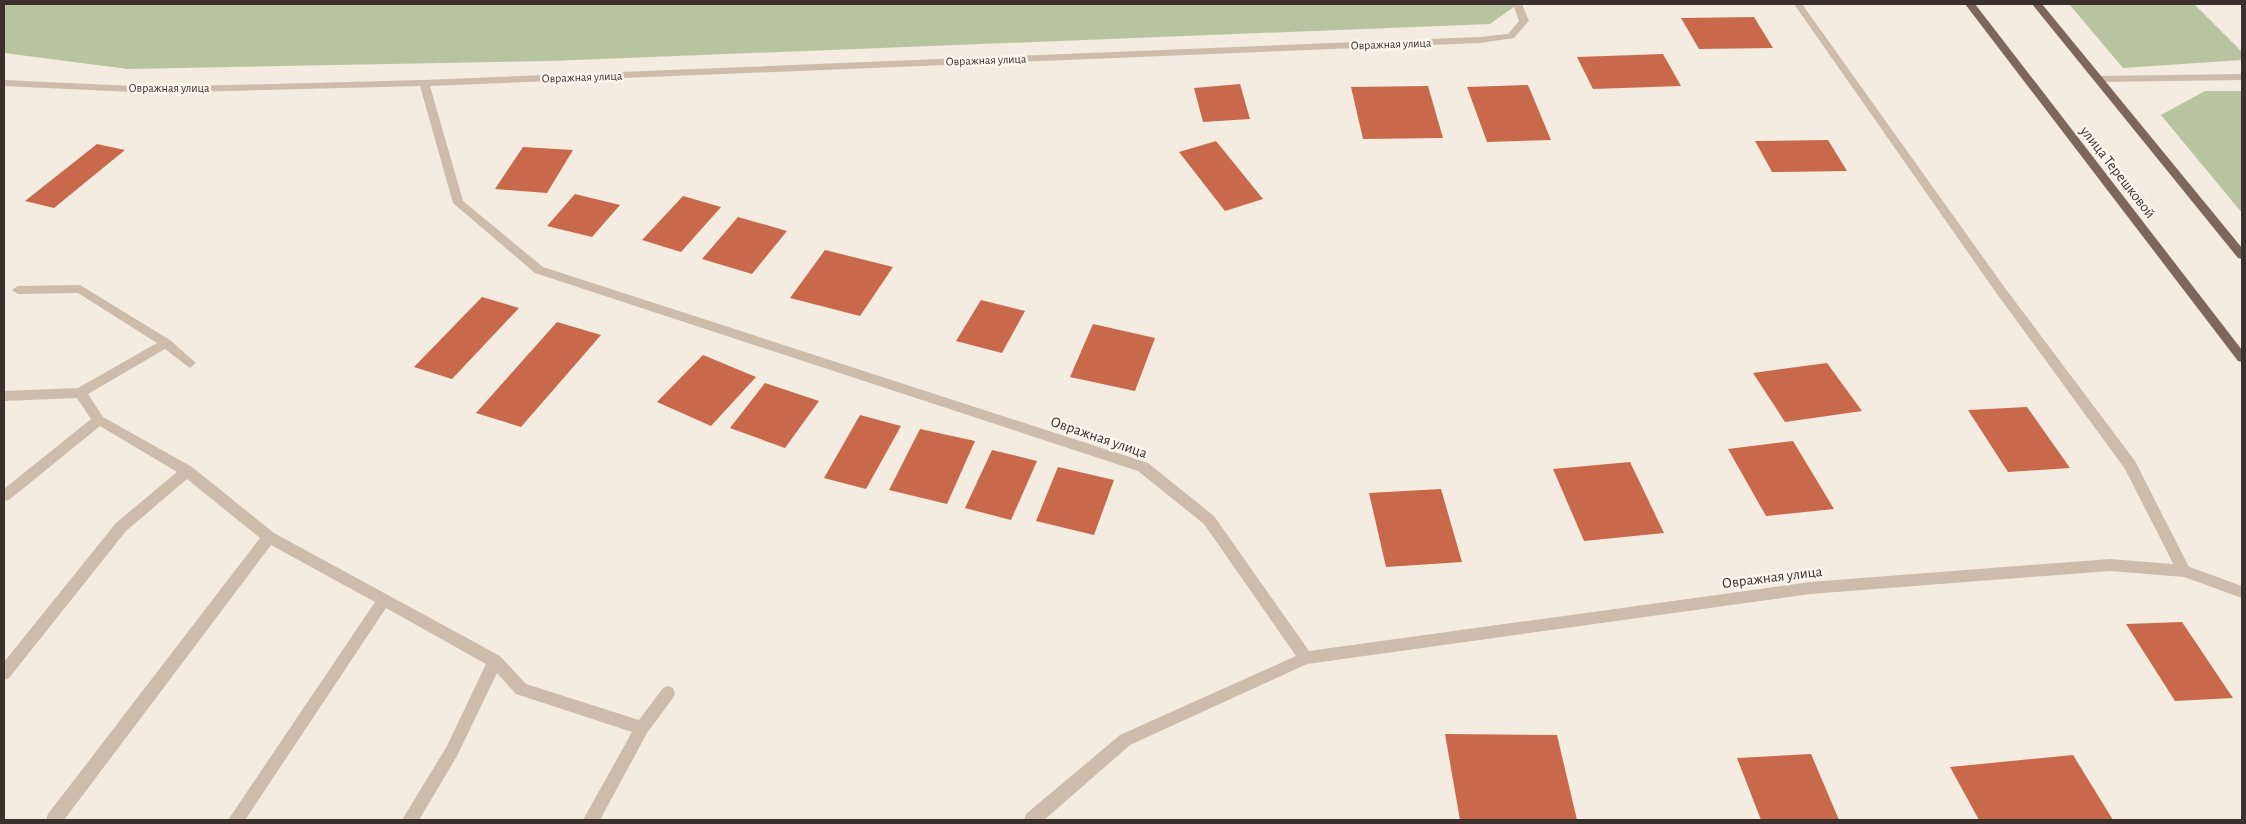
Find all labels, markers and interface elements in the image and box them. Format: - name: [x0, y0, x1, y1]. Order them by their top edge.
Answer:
- street label: Овражная улица: [1350, 37, 1432, 52]
- street label: Овражная улица: [945, 53, 1027, 68]
- street label: Овражная улица: [541, 70, 623, 85]
- street label: Овражная улица: [129, 82, 210, 95]
- street label: улица Терешковой: [2077, 123, 2158, 221]
- street label: Овражная улица: [1049, 414, 1149, 461]
- street label: Овражная улица: [1721, 564, 1823, 591]

